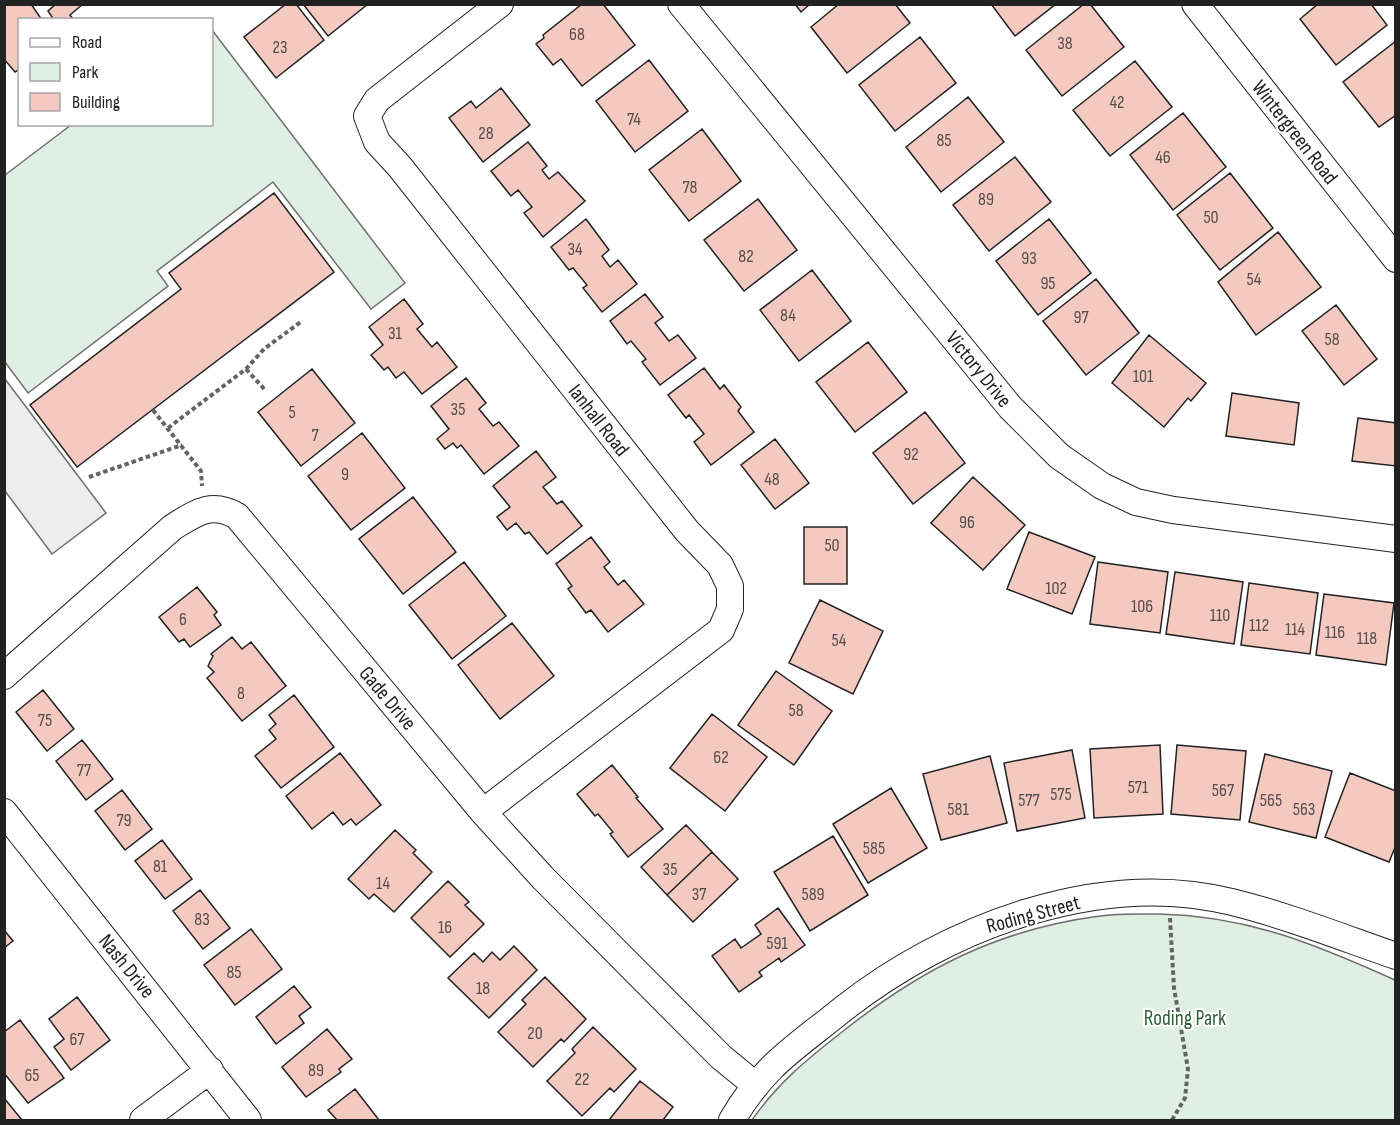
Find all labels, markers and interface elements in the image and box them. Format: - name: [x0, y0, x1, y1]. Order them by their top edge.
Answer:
- legend: [18, 18, 213, 126]
- house number: 68: [569, 24, 585, 45]
- text: Road: [72, 32, 102, 53]
- house number: 38: [1057, 33, 1073, 54]
- house number: 23: [273, 37, 288, 58]
- text: Park: [72, 62, 98, 83]
- street label: Wintergreen Road: [1246, 75, 1343, 189]
- text: Building: [72, 92, 120, 113]
- house number: 42: [1109, 92, 1125, 113]
- house number: 74: [627, 109, 641, 130]
- house number: 28: [478, 123, 494, 144]
- house number: 85: [936, 130, 952, 151]
- house number: 46: [1155, 147, 1171, 168]
- house number: 78: [682, 177, 698, 198]
- house number: 89: [978, 189, 994, 210]
- house number: 50: [1203, 207, 1219, 228]
- house number: 34: [567, 239, 583, 260]
- house number: 82: [738, 246, 754, 267]
- house number: 93: [1021, 248, 1037, 269]
- house number: 54: [1247, 269, 1262, 290]
- house number: 95: [1040, 273, 1056, 294]
- house number: 84: [780, 305, 796, 326]
- house number: 97: [1073, 307, 1089, 328]
- house number: 31: [388, 323, 403, 344]
- street label: Victory Drive: [940, 326, 1017, 412]
- house number: 58: [1324, 329, 1340, 350]
- house number: 101: [1133, 366, 1154, 387]
- street label: Ianhall Road: [563, 379, 634, 461]
- house number: 35: [451, 399, 465, 420]
- house number: 5: [288, 402, 296, 423]
- house number: 7: [311, 425, 319, 446]
- house number: 92: [903, 444, 919, 465]
- house number: 9: [341, 464, 349, 485]
- house number: 48: [764, 469, 780, 490]
- house number: 96: [959, 512, 975, 533]
- house number: 50: [824, 535, 840, 556]
- house number: 102: [1045, 578, 1067, 599]
- house number: 106: [1131, 596, 1153, 617]
- house number: 110: [1210, 605, 1230, 626]
- house number: 6: [179, 609, 187, 630]
- house number: 112: [1249, 615, 1269, 636]
- house number: 114: [1285, 619, 1306, 640]
- house number: 116: [1325, 622, 1345, 643]
- house number: 118: [1357, 628, 1377, 649]
- house number: 54: [832, 630, 847, 651]
- street label: Gade Drive: [354, 661, 422, 735]
- house number: 8: [237, 683, 245, 704]
- house number: 58: [788, 700, 804, 721]
- house number: 75: [38, 710, 52, 731]
- house number: 62: [713, 747, 729, 768]
- house number: 77: [77, 760, 92, 781]
- house number: 571: [1128, 777, 1149, 798]
- house number: 567: [1212, 780, 1235, 801]
- house number: 575: [1050, 784, 1072, 805]
- house number: 577: [1018, 790, 1041, 811]
- house number: 565: [1260, 790, 1282, 811]
- house number: 581: [947, 799, 969, 820]
- house number: 563: [1293, 799, 1315, 820]
- house number: 79: [116, 810, 132, 831]
- house number: 585: [863, 838, 885, 859]
- house number: 81: [153, 856, 168, 877]
- house number: 35: [663, 859, 677, 880]
- house number: 14: [376, 873, 390, 894]
- house number: 37: [692, 884, 707, 905]
- house number: 589: [801, 884, 825, 905]
- street label: Roding Street: [984, 890, 1083, 939]
- house number: 83: [194, 909, 210, 930]
- house number: 16: [438, 917, 452, 938]
- street label: Nash Drive: [93, 929, 160, 1003]
- house number: 591: [766, 933, 788, 954]
- house number: 85: [226, 962, 242, 983]
- house number: 18: [476, 978, 490, 999]
- park label: Roding Park: [1144, 1006, 1226, 1031]
- house number: 20: [527, 1023, 543, 1044]
- house number: 67: [69, 1029, 85, 1050]
- house number: 89: [308, 1060, 324, 1081]
- house number: 65: [24, 1065, 40, 1086]
- house number: 22: [575, 1069, 589, 1090]

